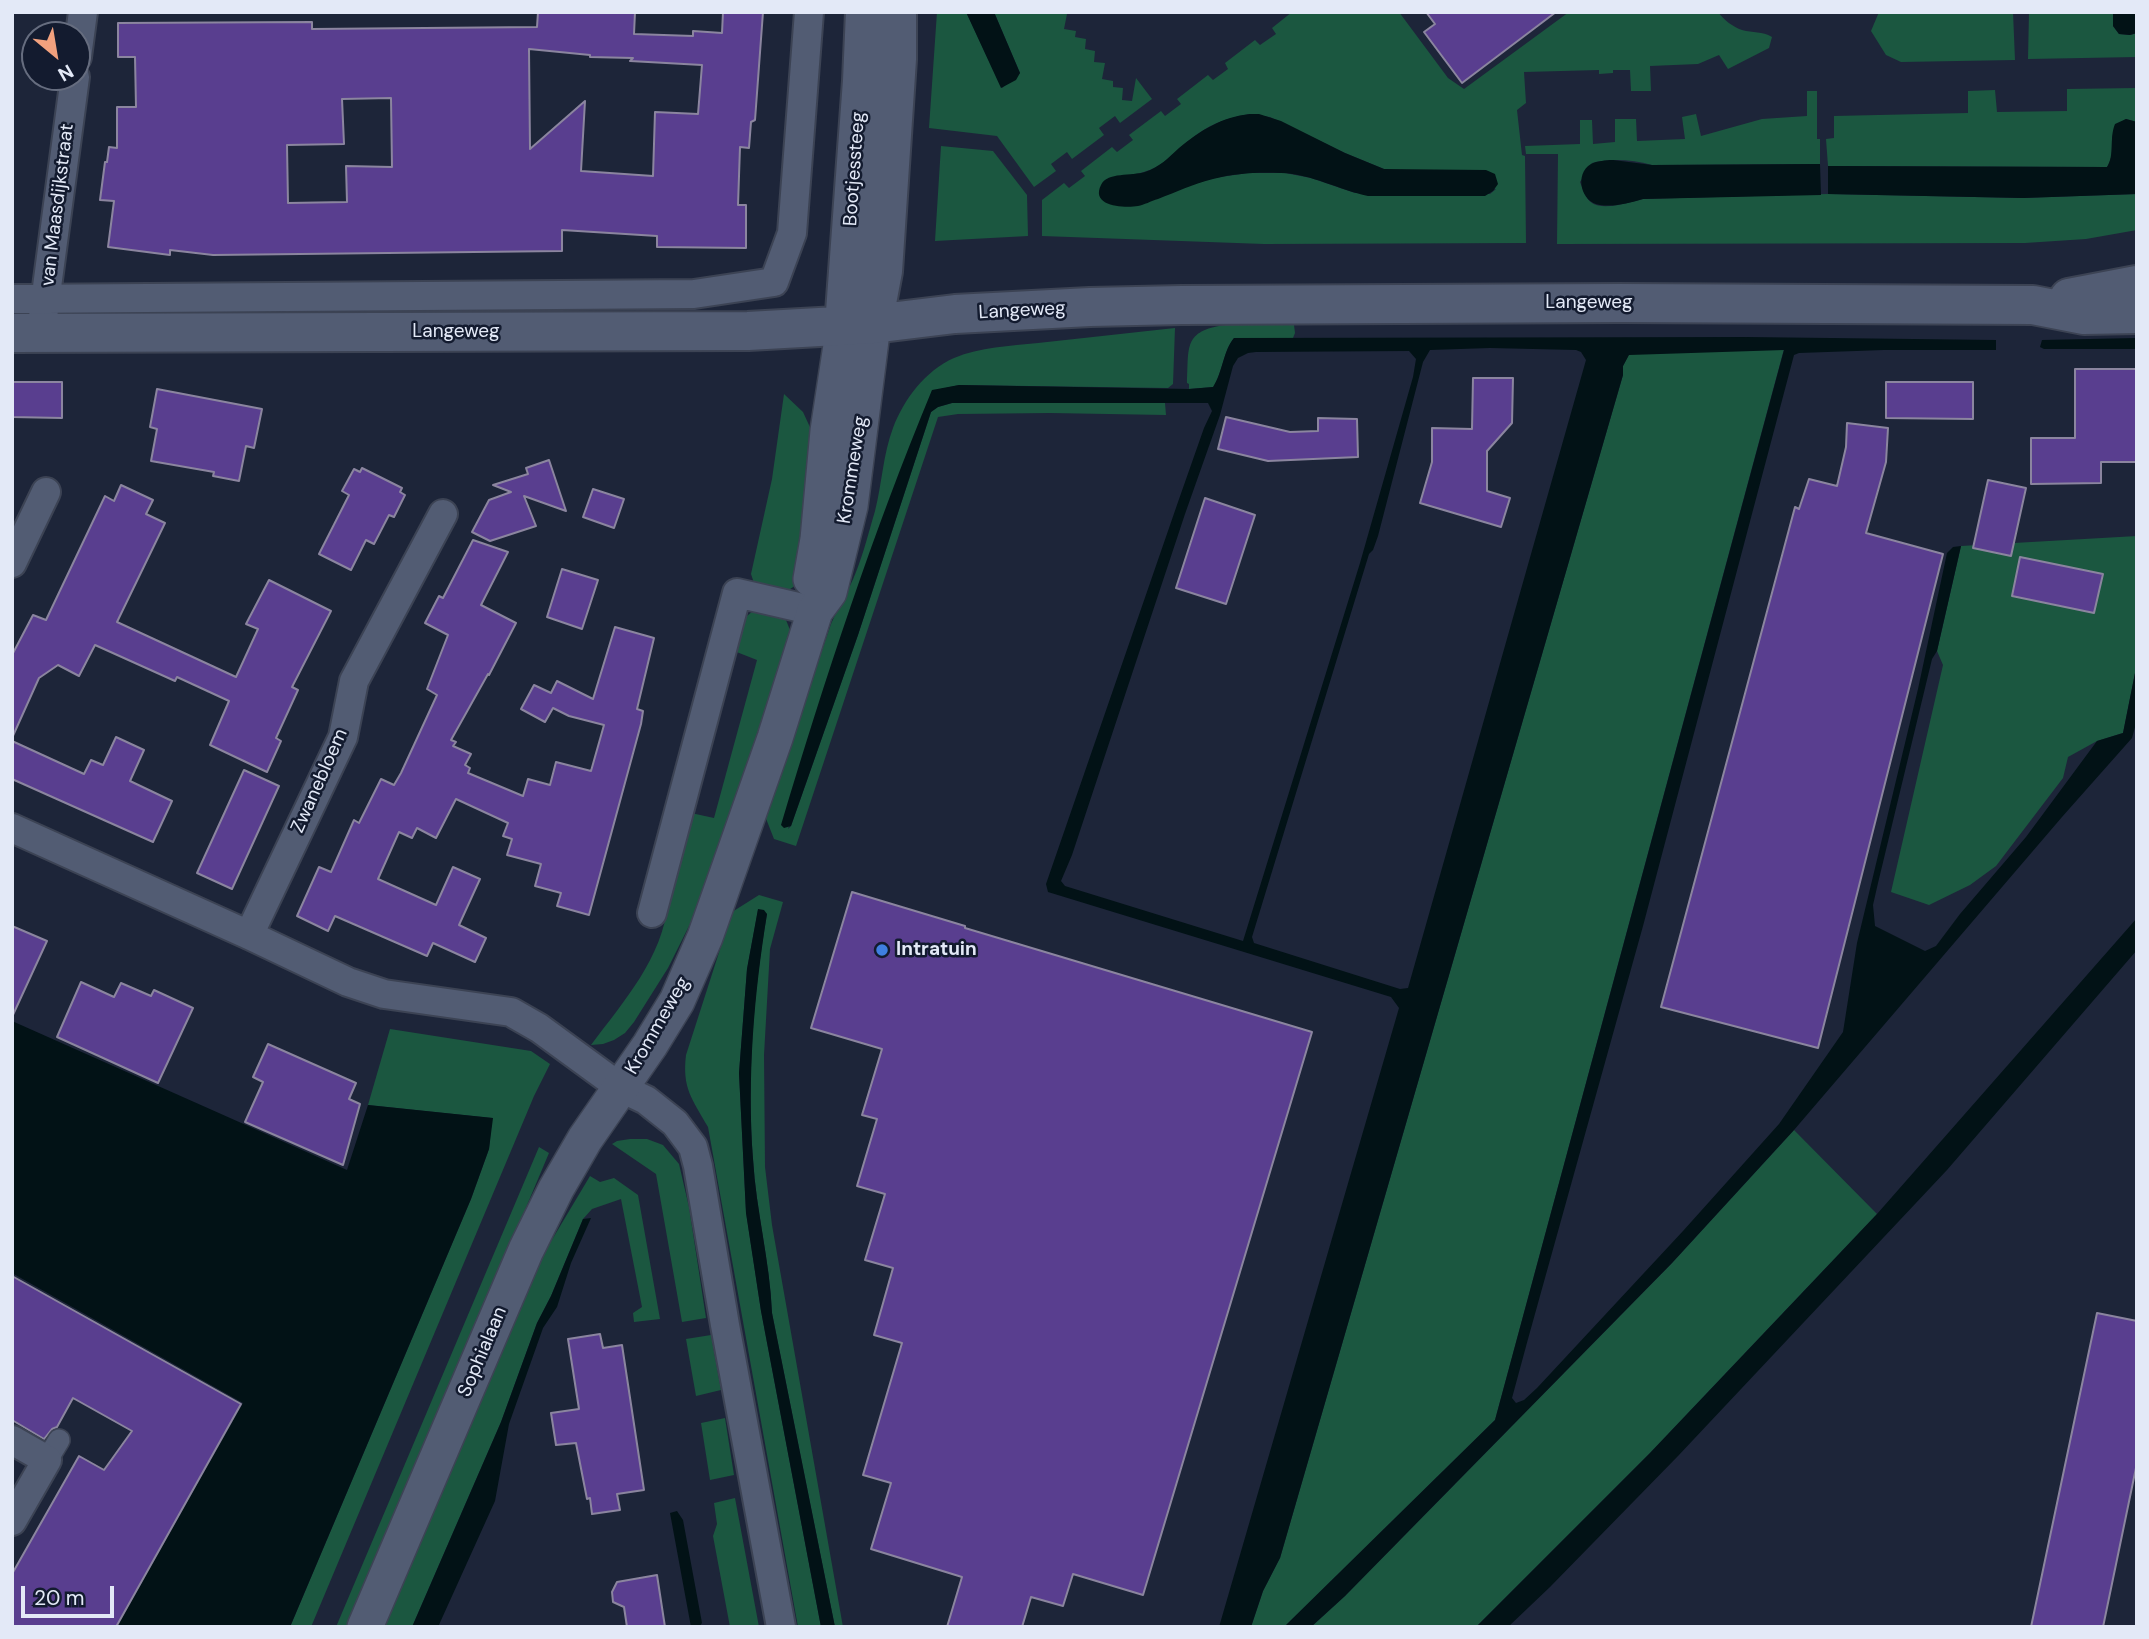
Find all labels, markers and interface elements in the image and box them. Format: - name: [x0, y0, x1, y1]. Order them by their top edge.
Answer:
- north arrow: [21, 21, 91, 91]
- text: N: [54, 59, 78, 87]
- street label: Bootjessteeg: [840, 111, 870, 227]
- street label: van Maasdijkstraat: [37, 122, 79, 288]
- street label: Langeweg: [1545, 292, 1633, 314]
- street label: Langeweg: [978, 297, 1066, 325]
- street label: Langeweg: [412, 321, 500, 343]
- street label: Krommeweg: [833, 414, 873, 526]
- street label: Zwanebloem: [287, 725, 353, 837]
- place label: Intratuin: [896, 939, 977, 961]
- marker: Intratuin: [874, 942, 890, 958]
- street label: Krommeweg: [621, 973, 695, 1079]
- street label: Sophialaan: [454, 1303, 512, 1401]
- scale bar: [24, 1572, 117, 1616]
- text: 20 m: [34, 1584, 85, 1612]

